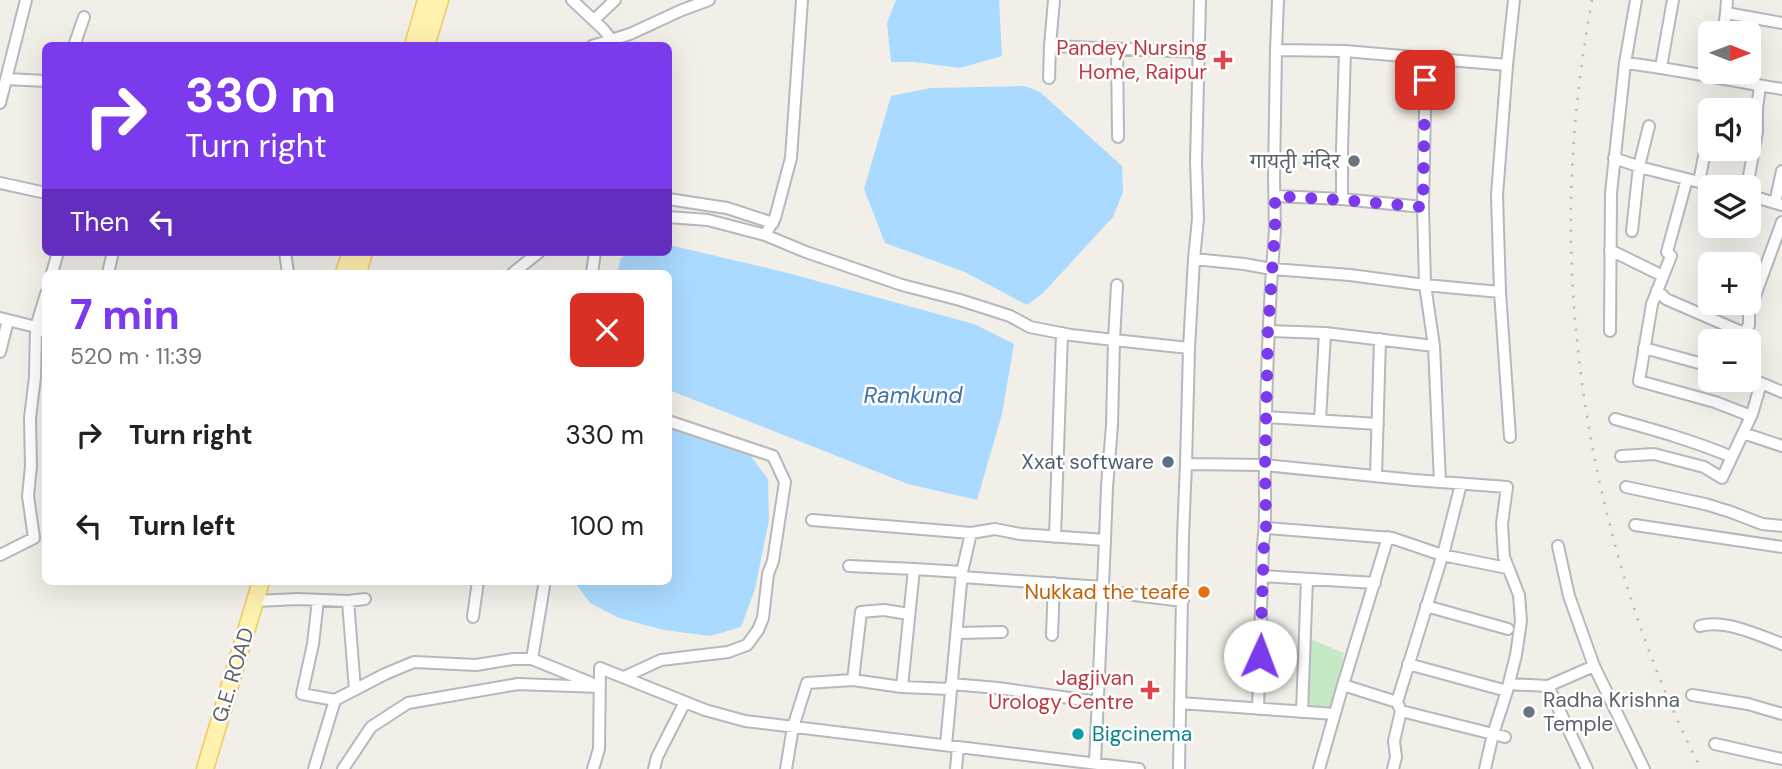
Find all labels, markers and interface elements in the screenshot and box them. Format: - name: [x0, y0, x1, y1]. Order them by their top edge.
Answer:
- north arrow: [1698, 21, 1760, 84]
- map controls: [1698, 21, 1761, 392]
- place label: Pandey Nursing Home, Raipur: [1056, 34, 1207, 86]
- marker: Pandey Nursing Home, Raipur: [1213, 50, 1233, 70]
- pin: [1395, 50, 1455, 110]
- icon: arrive: [1406, 61, 1444, 99]
- text: 330 m: [185, 63, 336, 127]
- icon: right: [70, 70, 161, 161]
- button: sound: [1698, 98, 1761, 161]
- text: Turn right: [185, 125, 327, 167]
- place label: गायतृी मंदिर: [1250, 147, 1340, 175]
- marker: गायतृी मंदिर: [1346, 153, 1362, 169]
- button: layers: [1698, 175, 1761, 238]
- icon: left: [143, 203, 181, 241]
- text: Then: [70, 205, 129, 239]
- button: +: [1698, 252, 1761, 315]
- text: 7 min: [70, 287, 180, 342]
- button: close: [570, 293, 644, 367]
- button: −: [1698, 329, 1761, 392]
- text: 520 m · 11:39: [70, 341, 202, 371]
- water label: Ramkund: [863, 380, 963, 410]
- icon: right: [70, 416, 108, 454]
- text: Turn right: [129, 418, 253, 452]
- text: 330 m: [565, 418, 644, 452]
- place label: Xxat software: [1021, 448, 1154, 476]
- marker: Xxat software: [1160, 454, 1176, 470]
- icon: left: [70, 507, 108, 545]
- text: Turn left: [129, 509, 236, 543]
- text: 100 m: [570, 509, 644, 543]
- place label: Nukkad the teafe: [1024, 578, 1190, 606]
- marker: Nukkad the teafe: [1196, 584, 1212, 600]
- position arrow: [1223, 619, 1297, 693]
- street label: G.E. ROAD: [205, 624, 261, 726]
- place label: Jagjivan Urology Centre: [988, 664, 1134, 716]
- marker: Jagjivan Urology Centre: [1140, 680, 1160, 700]
- place label: Radha Krishna Temple: [1543, 686, 1680, 738]
- marker: Radha Krishna Temple: [1521, 704, 1537, 720]
- place label: Bigcinema: [1092, 720, 1192, 748]
- marker: Bigcinema: [1070, 726, 1086, 742]

